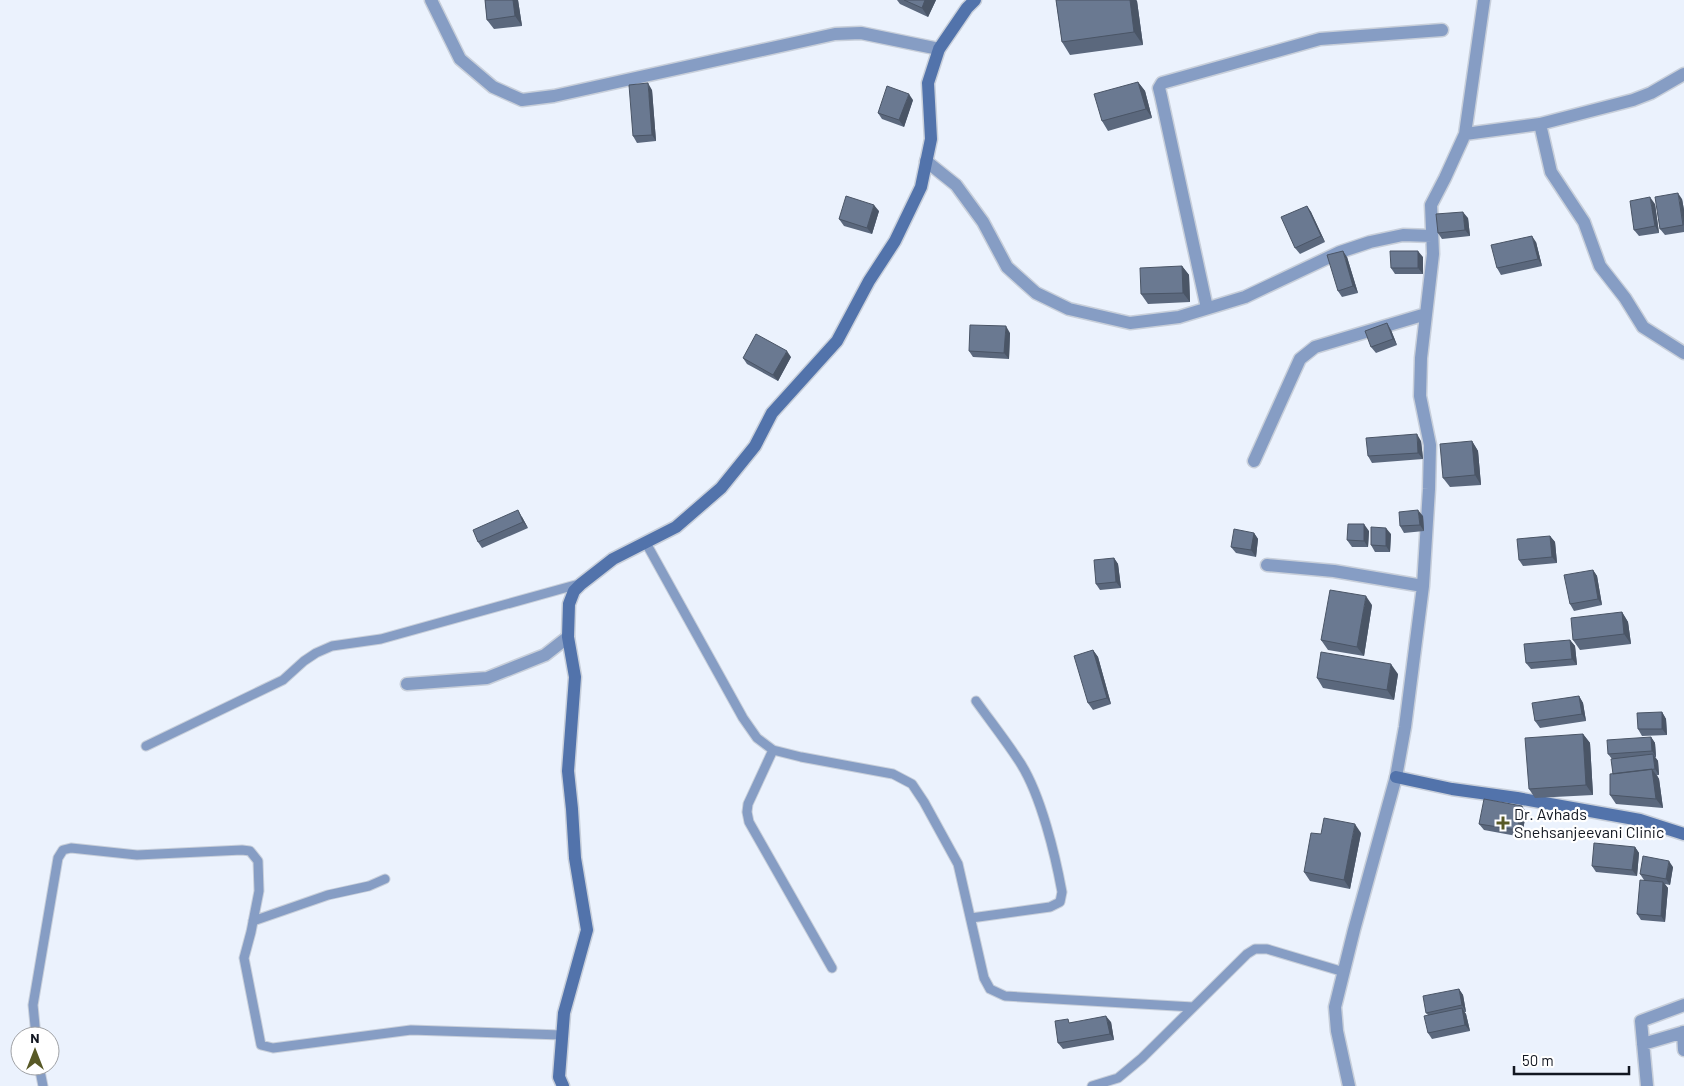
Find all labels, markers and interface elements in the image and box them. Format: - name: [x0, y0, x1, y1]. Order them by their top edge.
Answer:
- place label: Dr. Avhads Snehsanjeevani Clinic: [1514, 804, 1664, 841]
- marker: Dr. Avhads Snehsanjeevani Clinic: [1496, 816, 1510, 830]
- north arrow: [10, 1026, 60, 1076]
- text: N: [30, 1029, 40, 1046]
- scale bar: [1514, 1044, 1629, 1076]
- text: 50 m: [1522, 1051, 1554, 1069]

